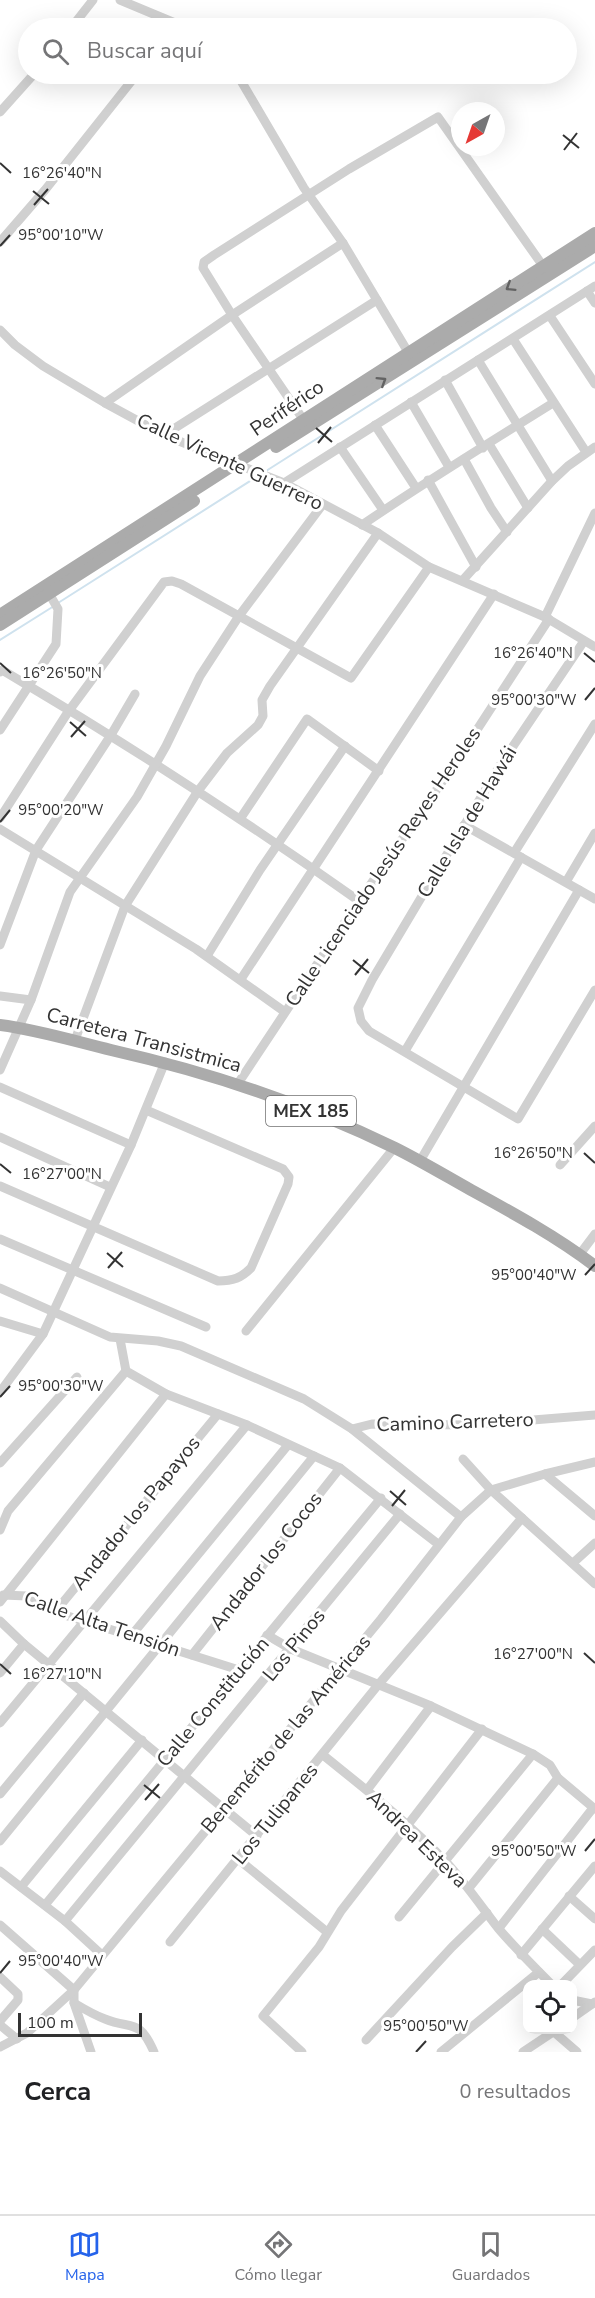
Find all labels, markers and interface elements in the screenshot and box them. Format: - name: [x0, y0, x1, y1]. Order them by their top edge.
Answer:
- search box: [18, 18, 577, 84]
- icon: search: [39, 35, 72, 68]
- text: Buscar aquí: [87, 36, 202, 66]
- north arrow: [451, 102, 505, 156]
- text: 16°26'40"N: [22, 163, 102, 183]
- text: 95°00'10"W: [18, 225, 104, 245]
- one-way arrow: [506, 280, 517, 291]
- street label: Periférico: [245, 373, 329, 443]
- one-way arrow: [376, 378, 387, 389]
- street label: Calle Vicente Guerrero: [132, 407, 328, 517]
- text: 16°26'40"N: [493, 643, 573, 663]
- text: 16°26'50"N: [22, 663, 102, 683]
- text: 95°00'30"W: [491, 690, 577, 710]
- street label: Calle Licenciado Jesús Reyes Heroles: [279, 722, 487, 1012]
- street label: Calle Isla de Hawái: [411, 741, 523, 903]
- text: 95°00'20"W: [18, 800, 104, 820]
- street label: Carretera Transistmica: [44, 1001, 244, 1079]
- road number: MEX 185: [266, 1096, 356, 1126]
- text: 16°26'50"N: [493, 1143, 573, 1163]
- text: 16°27'00"N: [22, 1164, 102, 1184]
- text: 95°00'40"W: [491, 1265, 577, 1285]
- text: 95°00'30"W: [18, 1376, 104, 1396]
- street label: Camino Carretero: [376, 1406, 534, 1438]
- street label: Andador los Papayos: [65, 1430, 207, 1596]
- street label: Andador los Cocos: [203, 1486, 329, 1636]
- street label: Calle Alta Tensión: [20, 1585, 184, 1663]
- street label: Los Pinos: [256, 1603, 332, 1687]
- street label: Benemérito de las Américas: [195, 1629, 377, 1839]
- street label: Calle Constitución: [151, 1631, 275, 1773]
- text: 16°27'00"N: [493, 1644, 573, 1664]
- text: 16°27'10"N: [22, 1664, 102, 1684]
- street label: Los Tulipanes: [226, 1758, 324, 1870]
- street label: Andrea Esteva: [361, 1784, 473, 1894]
- text: 95°00'50"W: [491, 1841, 577, 1861]
- text: 95°00'40"W: [18, 1951, 104, 1971]
- map controls: [523, 1980, 577, 2034]
- button: locate: [523, 1980, 577, 2034]
- scale bar: [18, 2010, 142, 2038]
- text: 100 m: [27, 2012, 74, 2034]
- text: 95°00'50"W: [383, 2016, 469, 2036]
- text: Cerca: [24, 2074, 91, 2109]
- text: 0 resultados: [460, 2078, 571, 2105]
- tab: Mapa: [65, 2228, 105, 2286]
- tab: Cómo llegar: [235, 2228, 322, 2286]
- tab: Guardados: [452, 2228, 530, 2286]

